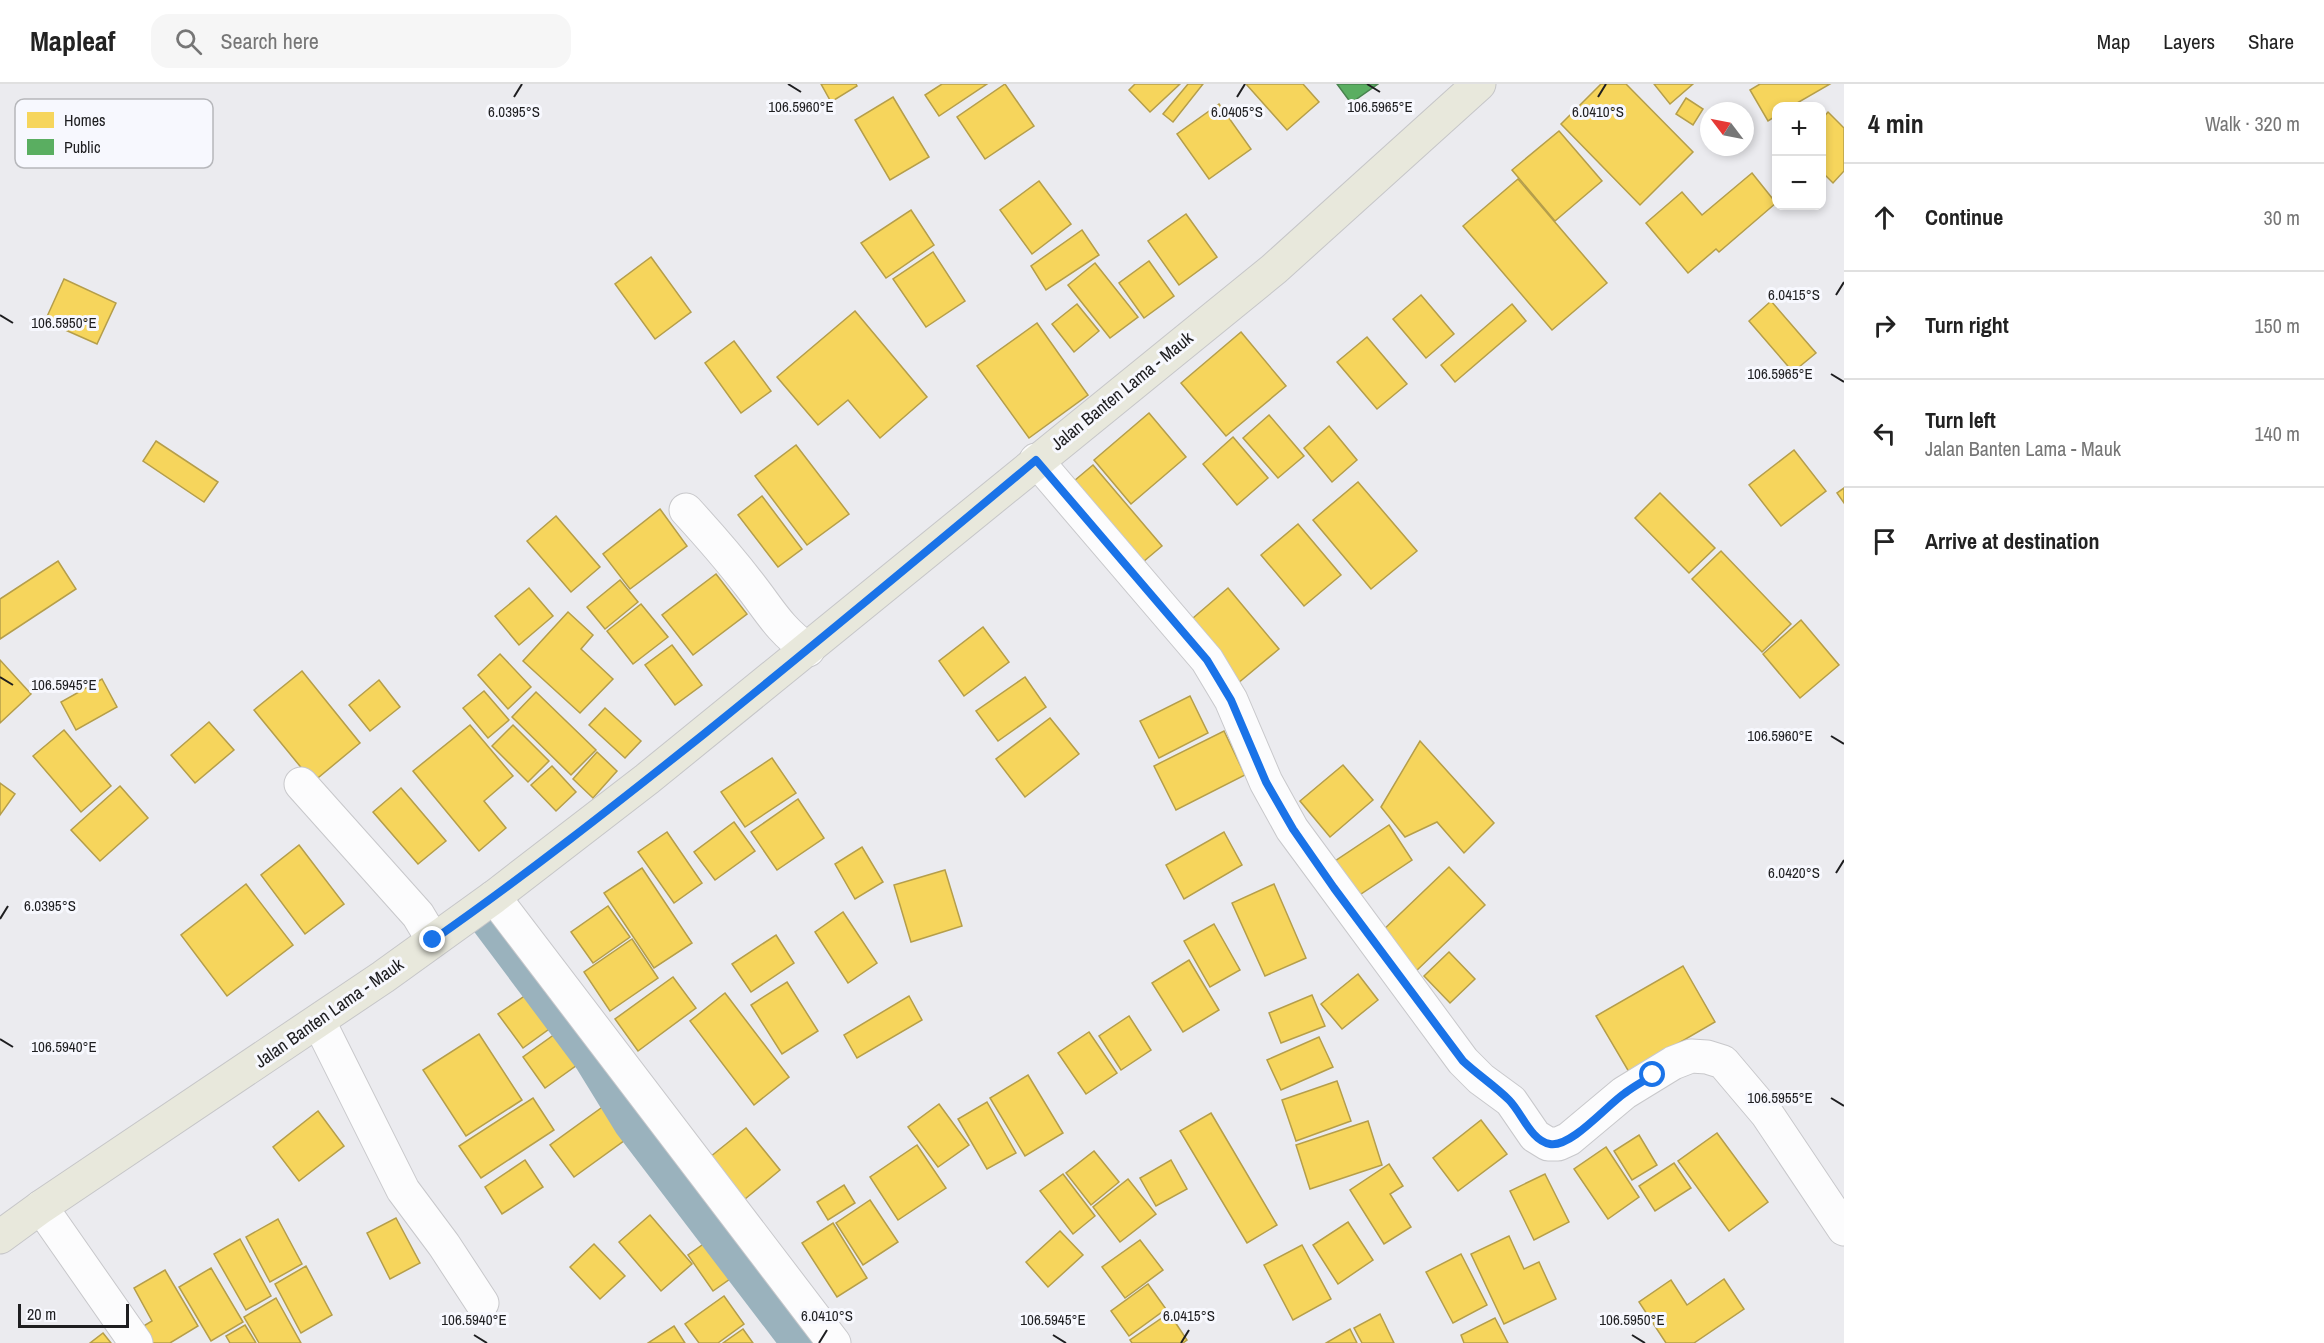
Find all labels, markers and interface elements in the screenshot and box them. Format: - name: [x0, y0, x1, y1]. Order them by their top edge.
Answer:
- search box: [151, 14, 571, 68]
- text: Mapleaf: [30, 22, 115, 60]
- icon: search: [172, 25, 205, 58]
- text: Search here: [220, 26, 319, 56]
- text: Map: [2097, 27, 2130, 56]
- text: Layers: [2163, 27, 2215, 56]
- text: Share: [2248, 27, 2294, 56]
- text: 106.5960°E: [768, 96, 834, 117]
- text: 106.5965°E: [1347, 96, 1413, 117]
- legend: [15, 99, 213, 168]
- text: 6.0395°S: [488, 101, 540, 122]
- text: 6.0405°S: [1211, 101, 1263, 122]
- text: 6.0410°S: [1572, 101, 1624, 122]
- north arrow: [1700, 102, 1754, 156]
- map controls: [1772, 102, 1826, 210]
- button: +: [1772, 102, 1826, 156]
- text: 4 min: [1868, 106, 1924, 141]
- text: Homes: [64, 109, 106, 131]
- text: Walk · 320 m: [2205, 110, 2300, 137]
- text: Public: [64, 136, 101, 158]
- button: −: [1772, 156, 1826, 210]
- icon: ahead: [1868, 201, 1901, 234]
- text: Continue: [1925, 202, 2003, 232]
- text: 30 m: [2264, 204, 2300, 231]
- text: 6.0415°S: [1768, 284, 1820, 305]
- icon: right: [1868, 309, 1901, 342]
- text: Turn right: [1925, 310, 2009, 340]
- text: 106.5950°E: [31, 312, 97, 333]
- text: 150 m: [2254, 312, 2300, 339]
- street label: Jalan Banten Lama - Mauk: [1045, 325, 1199, 456]
- text: 106.5965°E: [1747, 363, 1813, 384]
- text: Turn left: [1925, 405, 1996, 435]
- icon: left: [1868, 417, 1901, 450]
- text: 140 m: [2254, 420, 2300, 447]
- text: Jalan Banten Lama - Mauk: [1925, 435, 2121, 462]
- icon: arrive: [1868, 525, 1901, 558]
- text: Arrive at destination: [1925, 526, 2099, 556]
- text: 106.5945°E: [31, 674, 97, 695]
- text: 106.5960°E: [1747, 725, 1813, 746]
- text: 6.0420°S: [1768, 862, 1820, 883]
- text: 6.0395°S: [24, 895, 76, 916]
- route end: [419, 926, 445, 952]
- street label: Jalan Banten Lama - Mauk: [249, 951, 409, 1073]
- text: 106.5940°E: [31, 1036, 97, 1057]
- route start: [1639, 1061, 1665, 1087]
- text: 106.5955°E: [1747, 1087, 1813, 1108]
- scale bar: [18, 1301, 129, 1328]
- text: 20 m: [27, 1303, 56, 1325]
- text: 6.0410°S: [801, 1305, 853, 1326]
- text: 6.0415°S: [1163, 1305, 1215, 1326]
- text: 106.5940°E: [441, 1309, 507, 1330]
- text: 106.5945°E: [1020, 1309, 1086, 1330]
- text: 106.5950°E: [1599, 1309, 1665, 1330]

